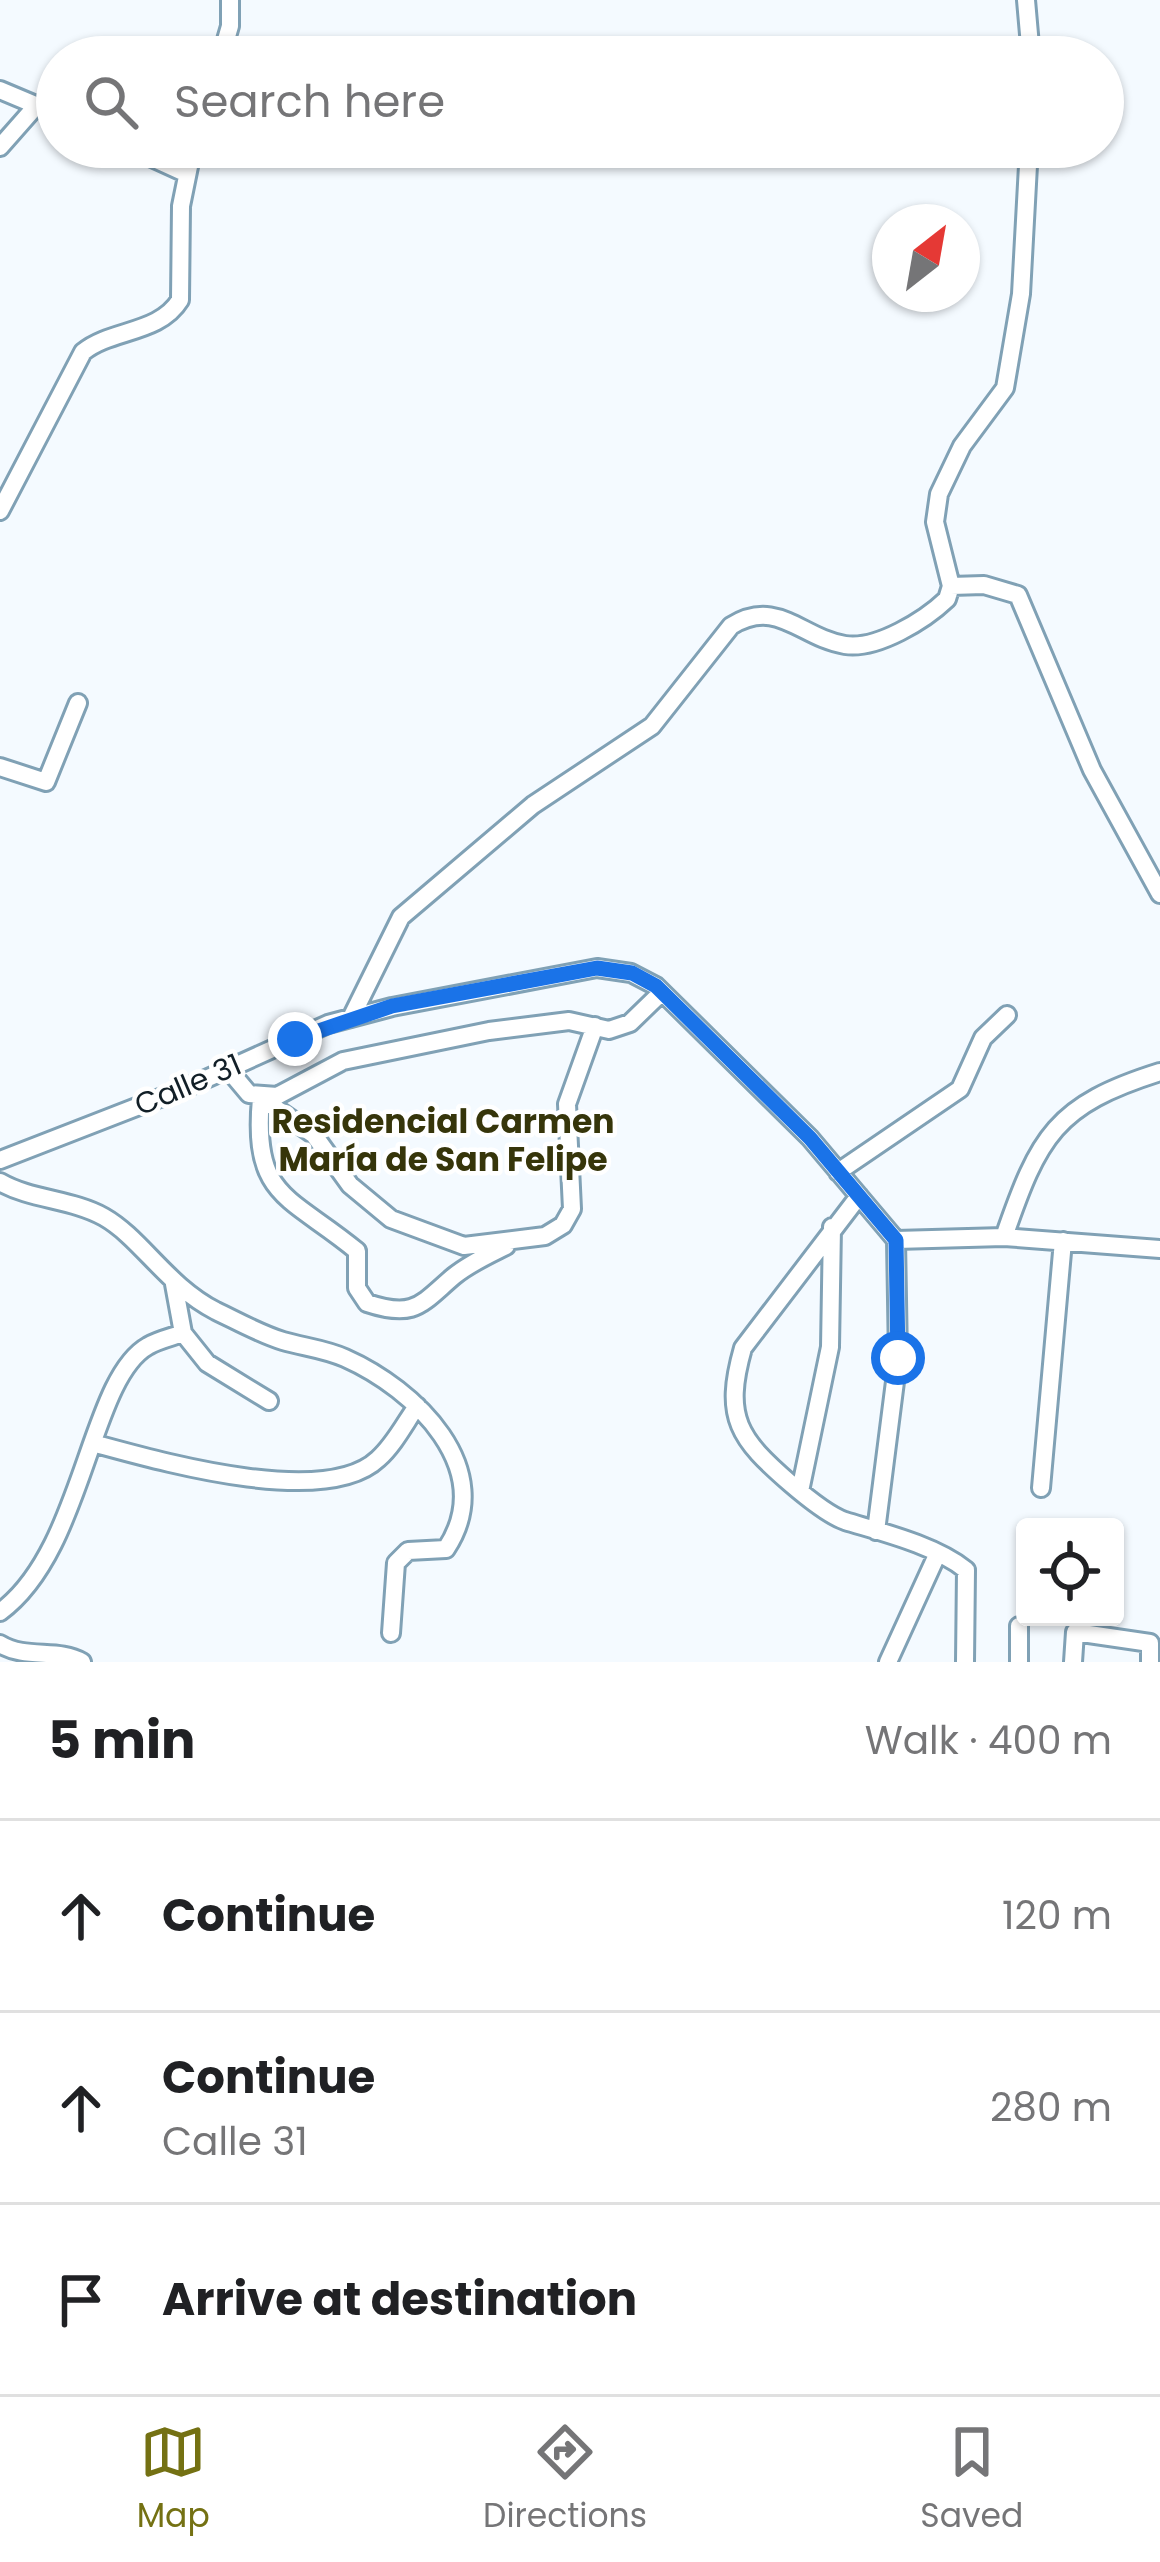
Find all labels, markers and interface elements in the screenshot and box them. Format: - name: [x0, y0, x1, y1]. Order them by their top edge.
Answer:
- search box: [36, 36, 1124, 168]
- icon: search: [78, 69, 144, 135]
- text: Search here: [174, 70, 445, 133]
- north arrow: [872, 204, 980, 312]
- route end: [268, 1012, 322, 1066]
- street label: Calle 31: [128, 1043, 248, 1126]
- district label: Residencial Carmen María de San Felipe: [271, 1098, 615, 1183]
- route start: [871, 1331, 925, 1385]
- map controls: [1016, 1518, 1124, 1626]
- button: locate: [1016, 1518, 1124, 1626]
- text: 5 min: [48, 1704, 195, 1776]
- text: Walk · 400 m: [865, 1713, 1112, 1768]
- icon: ahead: [48, 1883, 114, 1949]
- text: Continue: [162, 1884, 375, 1947]
- text: 120 m: [1002, 1888, 1112, 1943]
- text: Continue: [162, 2046, 375, 2109]
- icon: ahead: [48, 2075, 114, 2141]
- text: 280 m: [990, 2080, 1112, 2135]
- text: Calle 31: [162, 2114, 308, 2169]
- icon: arrive: [48, 2267, 114, 2333]
- text: Arrive at destination: [162, 2268, 637, 2331]
- tab: Map: [137, 2419, 210, 2541]
- tab: Directions: [483, 2419, 647, 2541]
- tab: Saved: [920, 2419, 1023, 2541]

